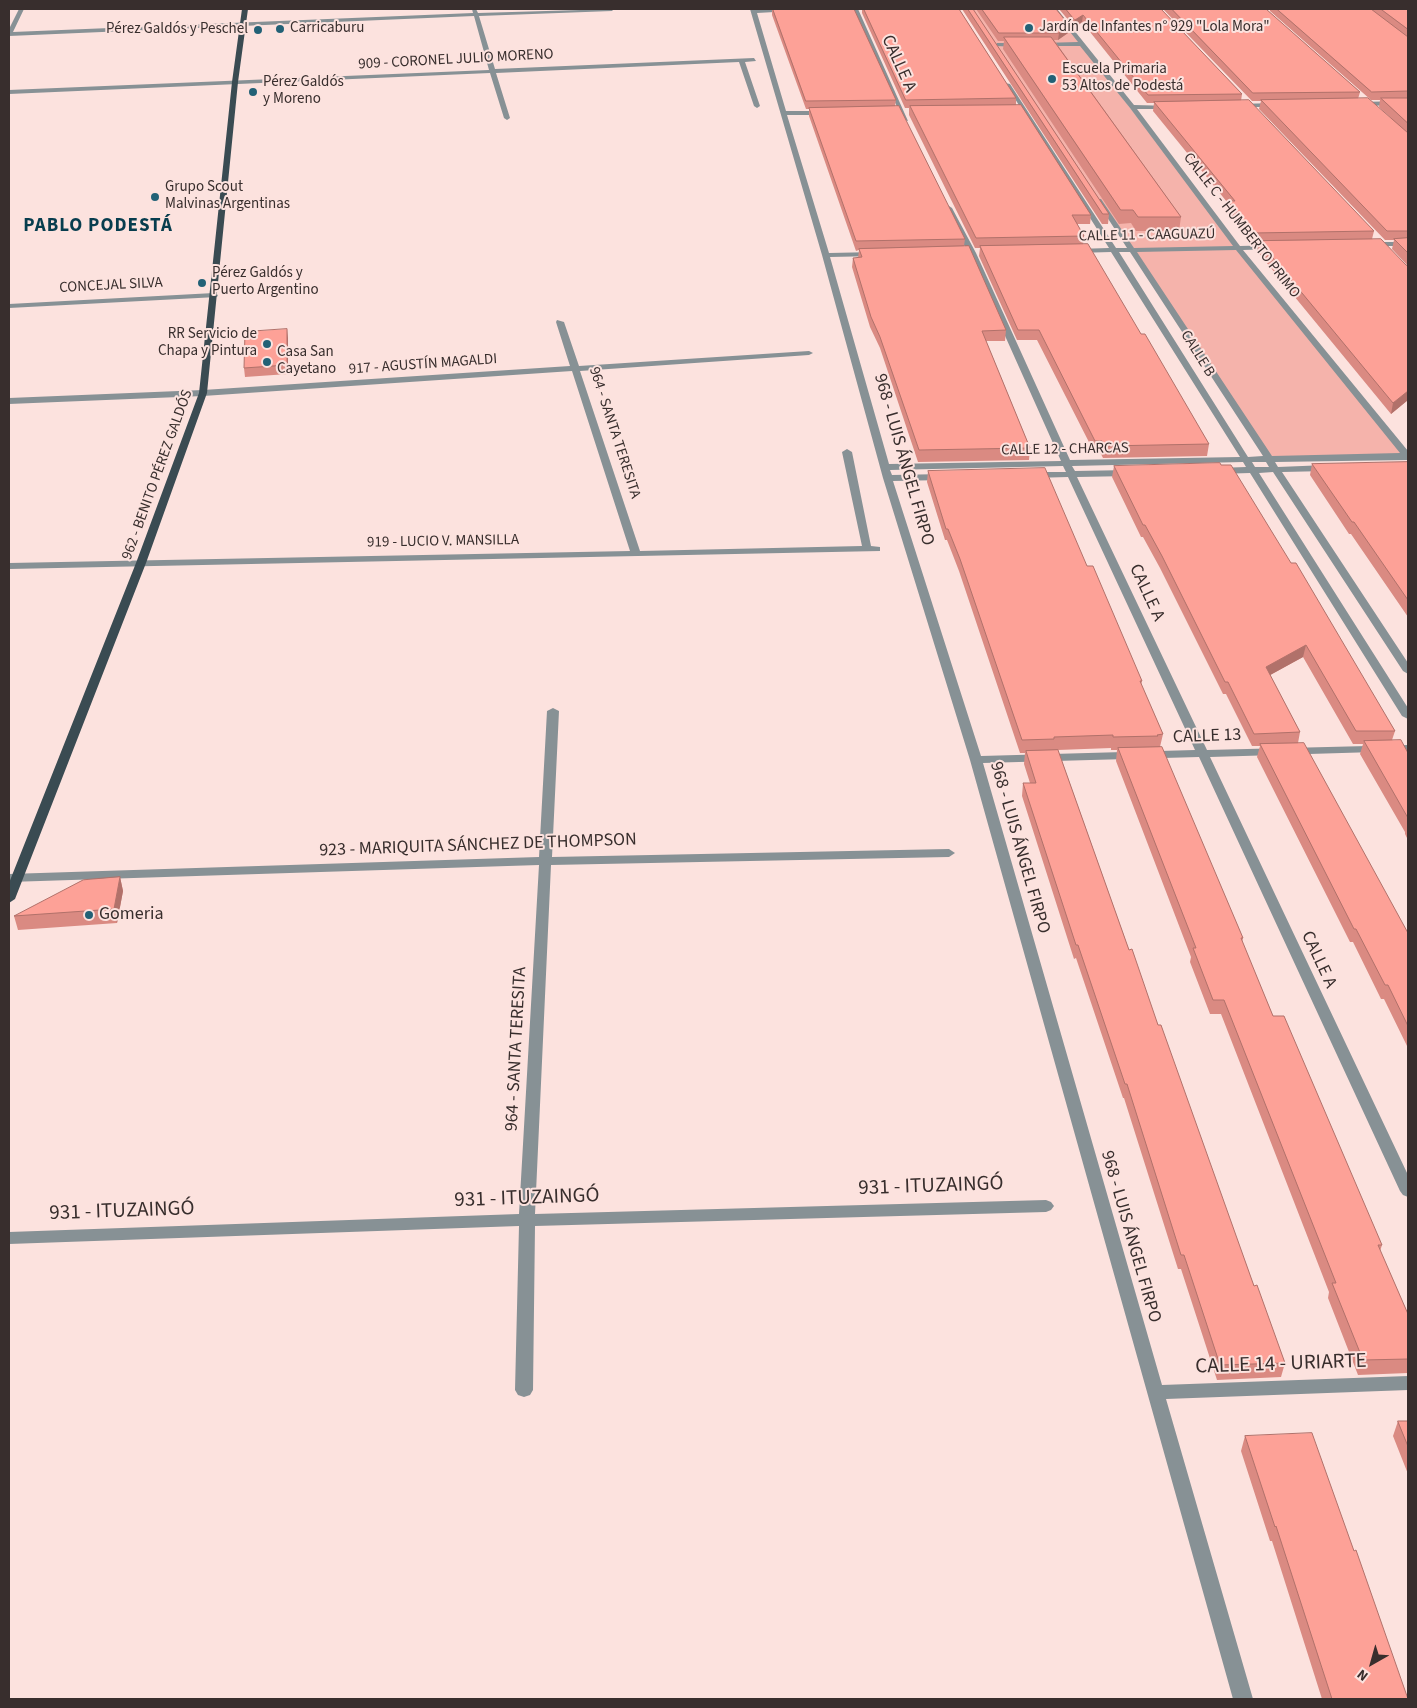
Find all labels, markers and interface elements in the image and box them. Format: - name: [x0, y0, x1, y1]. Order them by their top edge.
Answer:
- place label: Jardín de Infantes n° 929 "Lola Mora": [1039, 19, 1270, 37]
- place label: Carricaburu: [290, 20, 364, 38]
- place label: Pérez Galdós y Peschel: [106, 21, 248, 39]
- marker: Jardín de Infantes n° 929 "Lola Mora": [1023, 22, 1035, 34]
- marker: Carricaburu: [274, 23, 286, 35]
- marker: Pérez Galdós y Peschel: [252, 24, 264, 36]
- street label: CALLE A: [876, 32, 920, 96]
- street label: 909 - CORONEL JULIO MORENO: [358, 46, 554, 74]
- place label: Escuela Primaria 53 Altos de Podestá: [1062, 61, 1183, 96]
- marker: Escuela Primaria 53 Altos de Podestá: [1046, 73, 1058, 85]
- place label: Pérez Galdós y Moreno: [263, 74, 344, 109]
- marker: Pérez Galdós y Moreno: [247, 86, 259, 98]
- street label: CALLE C - HUMBERTO PRIMO: [1179, 150, 1303, 302]
- place label: Grupo Scout Malvinas Argentinas: [165, 179, 290, 214]
- marker: Grupo Scout Malvinas Argentinas: [149, 191, 161, 203]
- district label: PABLO PODESTÁ: [22, 216, 174, 238]
- street label: CALLE 11 - CAAGUAZÚ: [1079, 226, 1215, 246]
- place label: Pérez Galdós y Puerto Argentino: [212, 265, 319, 300]
- street label: CONCEJAL SILVA: [59, 274, 163, 298]
- marker: Pérez Galdós y Puerto Argentino: [196, 277, 208, 289]
- place label: RR Servicio de Chapa y Pintura: [158, 326, 257, 361]
- street label: CALLE B: [1176, 328, 1218, 380]
- marker: RR Servicio de Chapa y Pintura: [261, 338, 273, 350]
- place label: Casa San Cayetano: [277, 344, 336, 379]
- street label: 917 - AGUSTÍN MAGALDI: [348, 351, 498, 379]
- marker: Casa San Cayetano: [261, 356, 273, 368]
- street label: 964 - SANTA TERESITA: [584, 365, 644, 501]
- street label: 968 - LUIS ÁNGEL FIRPO: [868, 372, 938, 548]
- street label: 962 - BENITO PÉREZ GALDÓS: [119, 387, 197, 563]
- street label: CALLE 12 - CHARCAS: [1001, 440, 1129, 460]
- street label: 919 - LUCIO V. MANSILLA: [367, 532, 519, 552]
- street label: CALLE A: [1123, 561, 1169, 625]
- street label: CALLE 13: [1172, 725, 1242, 749]
- street label: 968 - LUIS ÁNGEL FIRPO: [984, 760, 1054, 936]
- street label: 923 - MARIQUITA SÁNCHEZ DE THOMPSON: [319, 830, 637, 862]
- place label: Gomeria: [99, 904, 163, 926]
- marker: Gomeria: [83, 909, 95, 921]
- street label: CALLE A: [1295, 928, 1341, 992]
- street label: 964 - SANTA TERESITA: [502, 966, 532, 1132]
- street label: 968 - LUIS ÁNGEL FIRPO: [1095, 1149, 1165, 1325]
- street label: 931 - ITUZAINGÓ: [858, 1172, 1004, 1202]
- street label: 931 - ITUZAINGÓ: [454, 1184, 600, 1214]
- street label: 931 - ITUZAINGÓ: [49, 1197, 195, 1227]
- street label: CALLE 14 - URIARTE: [1195, 1349, 1367, 1381]
- north arrow: [1347, 1638, 1397, 1688]
- text: N: [1353, 1664, 1373, 1686]

